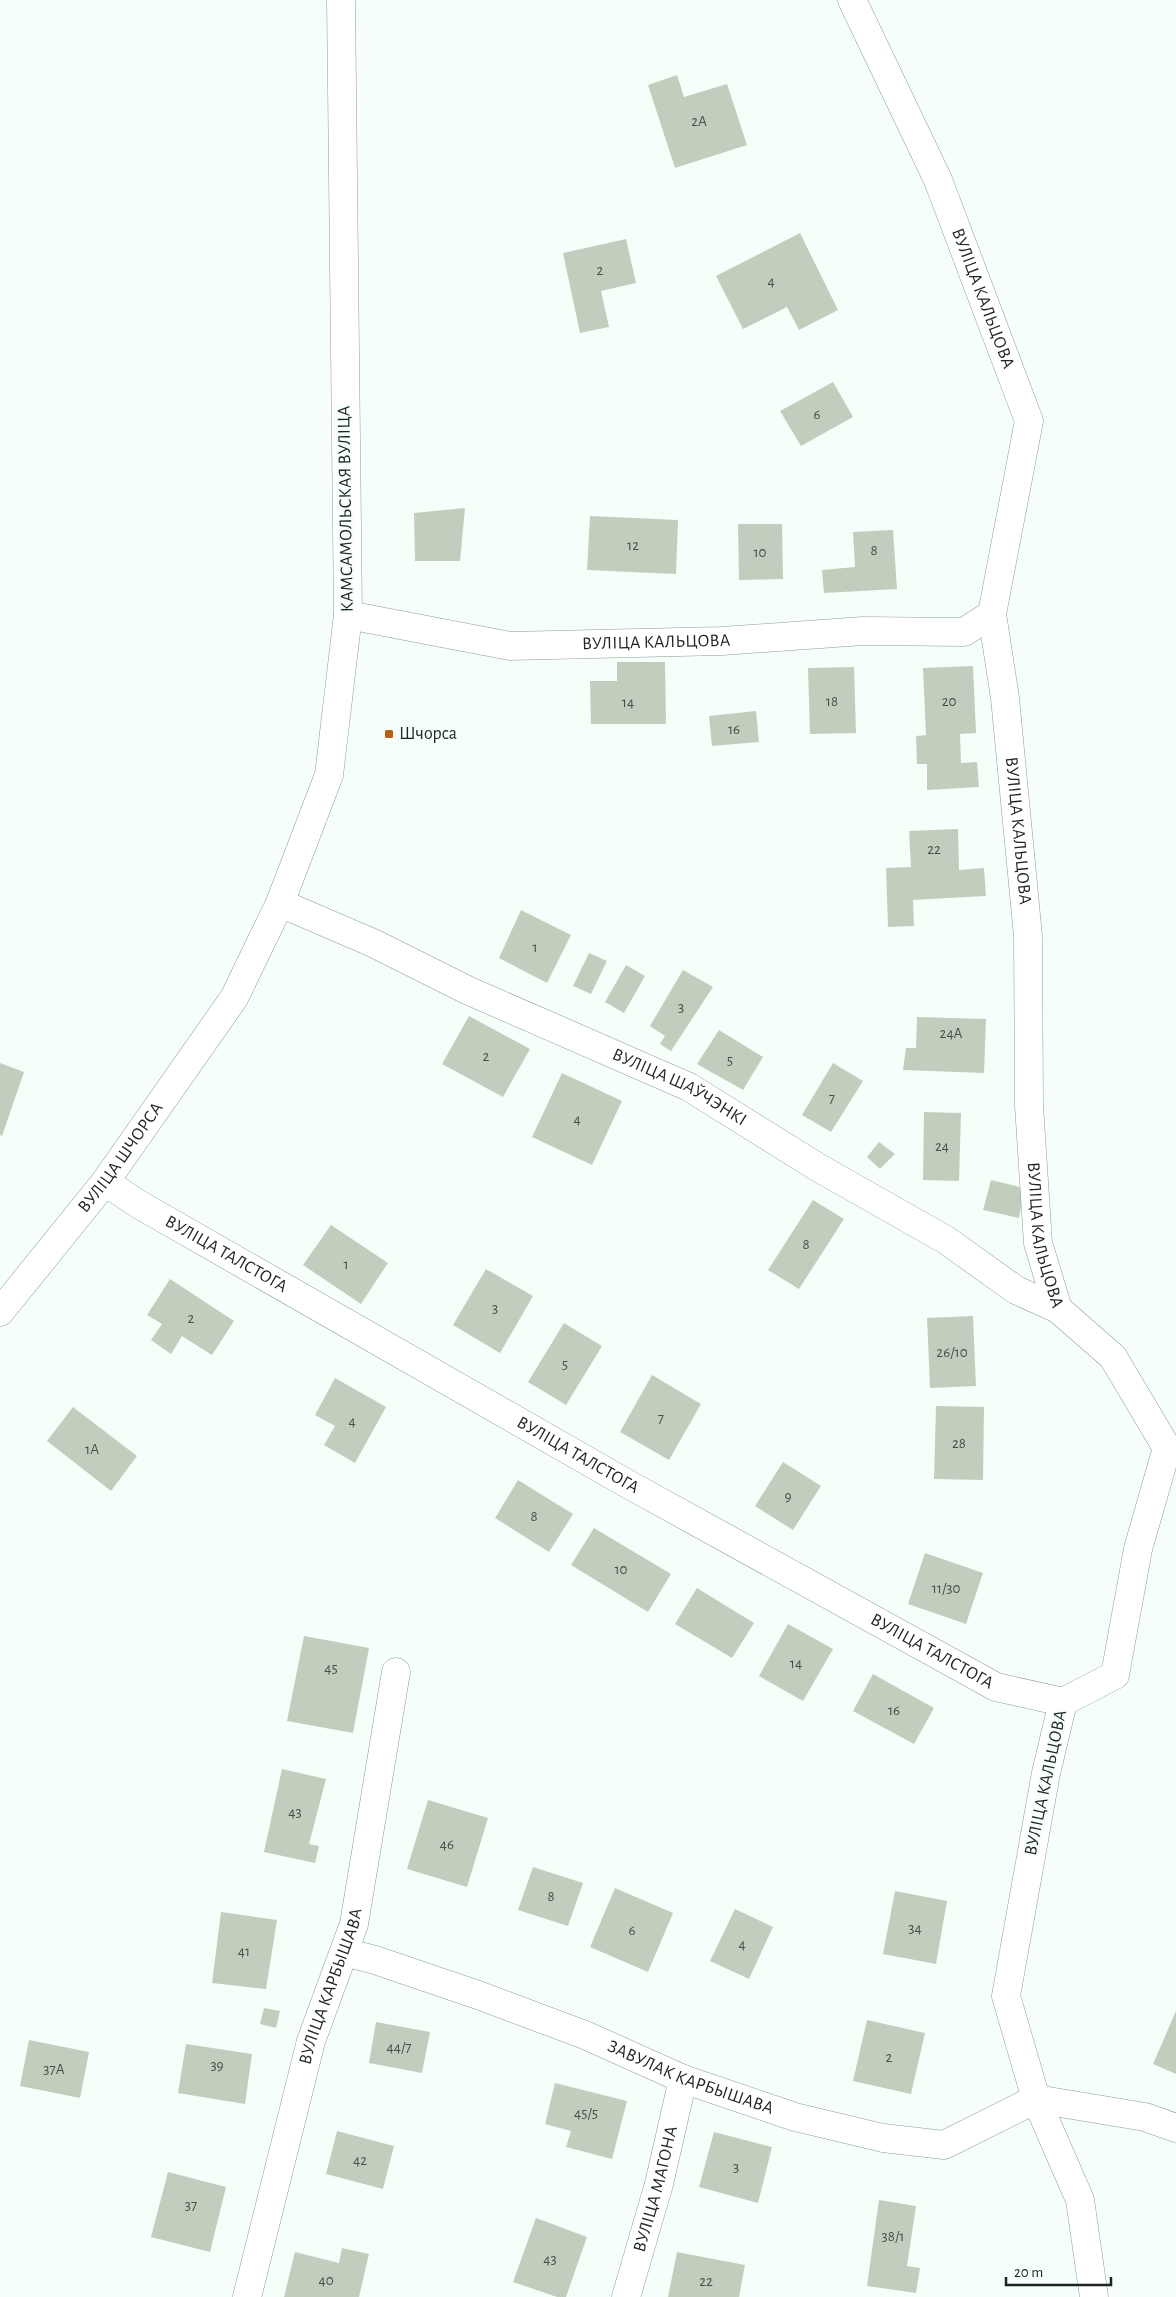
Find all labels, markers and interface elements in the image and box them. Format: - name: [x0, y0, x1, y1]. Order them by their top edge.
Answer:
- house number: 2А: [691, 114, 707, 129]
- street label: ВУЛІЦА КАЛЬЦОВА: [948, 226, 1017, 371]
- house number: 2: [597, 263, 604, 278]
- house number: 4: [767, 274, 775, 289]
- street label: КАМСАМОЛЬСКАЯ ВУЛІЦА: [335, 405, 357, 612]
- house number: 6: [813, 407, 821, 422]
- house number: 12: [627, 538, 639, 553]
- house number: 8: [870, 543, 878, 558]
- house number: 10: [753, 545, 767, 560]
- street label: ВУЛІЦА КАЛЬЦОВА: [582, 631, 731, 653]
- house number: 18: [826, 694, 838, 709]
- house number: 20: [942, 694, 956, 709]
- house number: 14: [622, 695, 634, 710]
- house number: 16: [728, 722, 740, 737]
- place label: Шчорса: [399, 725, 457, 743]
- marker: Шчорса: [383, 728, 395, 740]
- street label: ВУЛІЦА КАЛЬЦОВА: [1002, 756, 1034, 906]
- house number: 22: [927, 842, 941, 857]
- house number: 1: [532, 940, 538, 955]
- house number: 3: [678, 1000, 684, 1015]
- house number: 24А: [940, 1026, 963, 1041]
- street label: ВУЛІЦА ШАЎЧЭНКІ: [609, 1046, 750, 1129]
- house number: 2: [483, 1049, 490, 1064]
- house number: 5: [727, 1053, 733, 1068]
- house number: 7: [829, 1091, 835, 1106]
- street label: ВУЛІЦА ШЧОРСА: [75, 1099, 167, 1216]
- house number: 4: [573, 1112, 581, 1127]
- house number: 24: [935, 1139, 949, 1154]
- street label: ВУЛІЦА КАЛЬЦОВА: [1024, 1161, 1066, 1310]
- street label: ВУЛІЦА ТАЛСТОГА: [162, 1212, 291, 1296]
- house number: 8: [802, 1237, 810, 1252]
- house number: 1: [343, 1257, 349, 1272]
- house number: 3: [492, 1301, 498, 1316]
- house number: 2: [188, 1311, 195, 1326]
- house number: 26/10: [936, 1345, 968, 1360]
- house number: 5: [562, 1357, 568, 1372]
- house number: 7: [658, 1411, 664, 1426]
- street label: ВУЛІЦА ТАЛСТОГА: [513, 1413, 642, 1497]
- house number: 4: [348, 1414, 356, 1429]
- house number: 28: [952, 1436, 966, 1451]
- house number: 1А: [85, 1442, 99, 1457]
- house number: 9: [784, 1489, 792, 1504]
- house number: 8: [530, 1509, 538, 1524]
- house number: 10: [614, 1562, 628, 1577]
- house number: 11/30: [932, 1581, 960, 1596]
- street label: ВУЛІЦА ТАЛСТОГА: [867, 1611, 997, 1693]
- house number: 14: [790, 1656, 802, 1671]
- house number: 45: [324, 1661, 338, 1676]
- house number: 16: [888, 1703, 900, 1718]
- street label: ВУЛІЦА КАЛЬЦОВА: [1022, 1708, 1070, 1857]
- house number: 43: [288, 1805, 302, 1820]
- house number: 46: [440, 1837, 454, 1852]
- house number: 8: [547, 1889, 555, 1904]
- street label: ВУЛІЦА КАРБЫШАВА: [296, 1907, 366, 2067]
- house number: 34: [908, 1921, 922, 1936]
- house number: 6: [628, 1923, 636, 1938]
- house number: 4: [738, 1937, 746, 1952]
- house number: 41: [238, 1944, 250, 1959]
- street label: ЗАВУЛАК КАРБЫШАВА: [605, 2037, 776, 2118]
- house number: 44/7: [387, 2040, 412, 2055]
- house number: 2: [886, 2050, 893, 2065]
- house number: 39: [210, 2058, 224, 2073]
- house number: 37А: [43, 2062, 65, 2077]
- house number: 45/5: [574, 2106, 598, 2121]
- street label: ВУЛІЦА МАГОНА: [631, 2124, 681, 2254]
- house number: 42: [353, 2153, 367, 2168]
- house number: 3: [733, 2160, 739, 2175]
- house number: 37: [185, 2198, 197, 2213]
- house number: 38/1: [882, 2229, 904, 2244]
- house number: 43: [543, 2252, 557, 2267]
- scale bar: [1006, 2254, 1111, 2286]
- text: 20 m: [1014, 2265, 1043, 2280]
- house number: 40: [318, 2273, 334, 2288]
- house number: 22: [699, 2274, 713, 2289]

